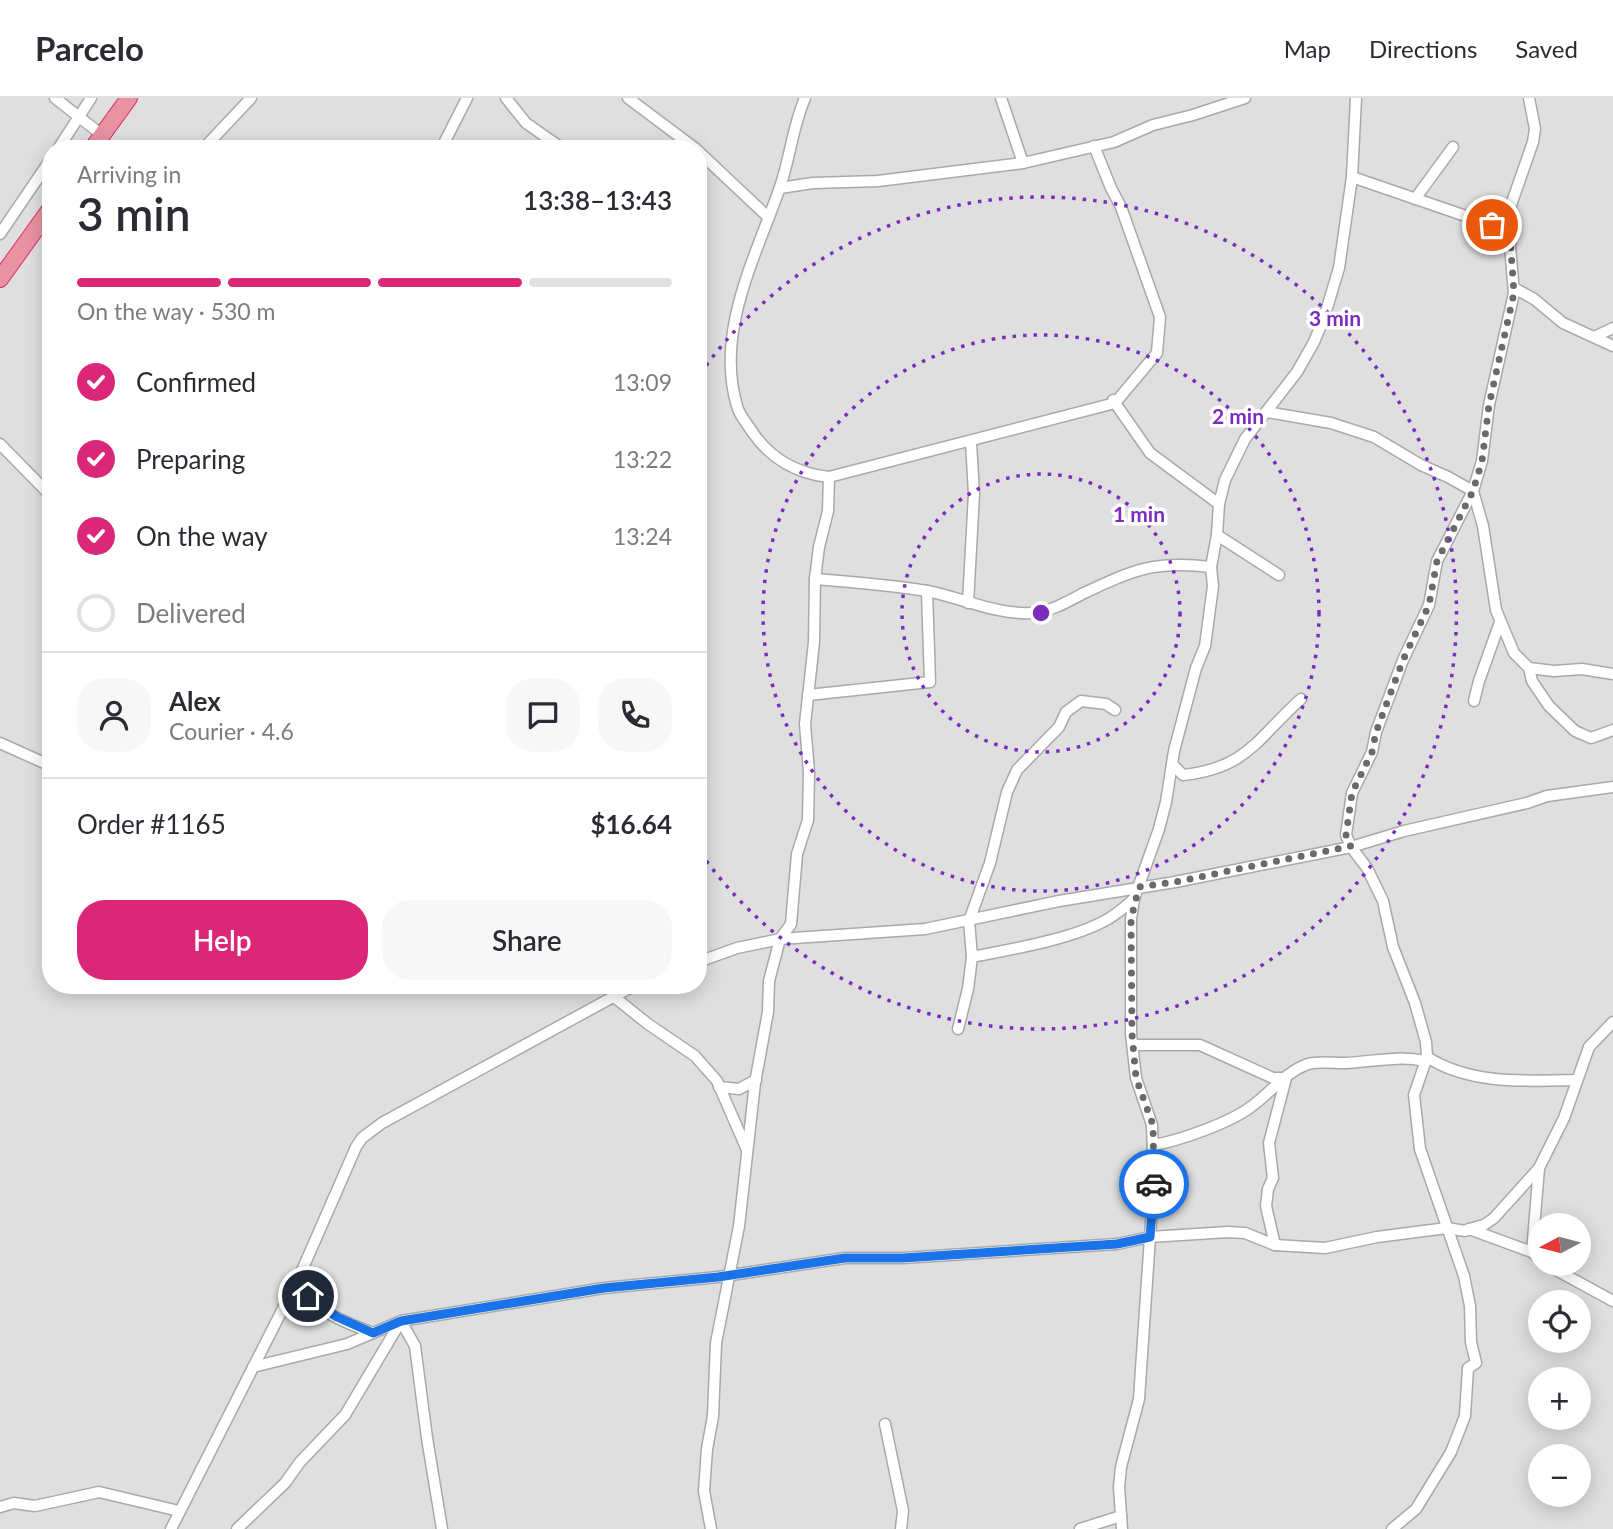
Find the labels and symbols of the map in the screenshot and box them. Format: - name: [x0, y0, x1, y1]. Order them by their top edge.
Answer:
- pin: [1462, 195, 1522, 255]
- text: 3 min: [1309, 305, 1361, 330]
- text: 2 min: [1212, 403, 1264, 428]
- text: 1 min: [1113, 501, 1165, 526]
- centre of rings: [1029, 601, 1053, 625]
- courier: [1119, 1149, 1189, 1219]
- north arrow: [1528, 1213, 1591, 1276]
- pin: [278, 1266, 338, 1326]

